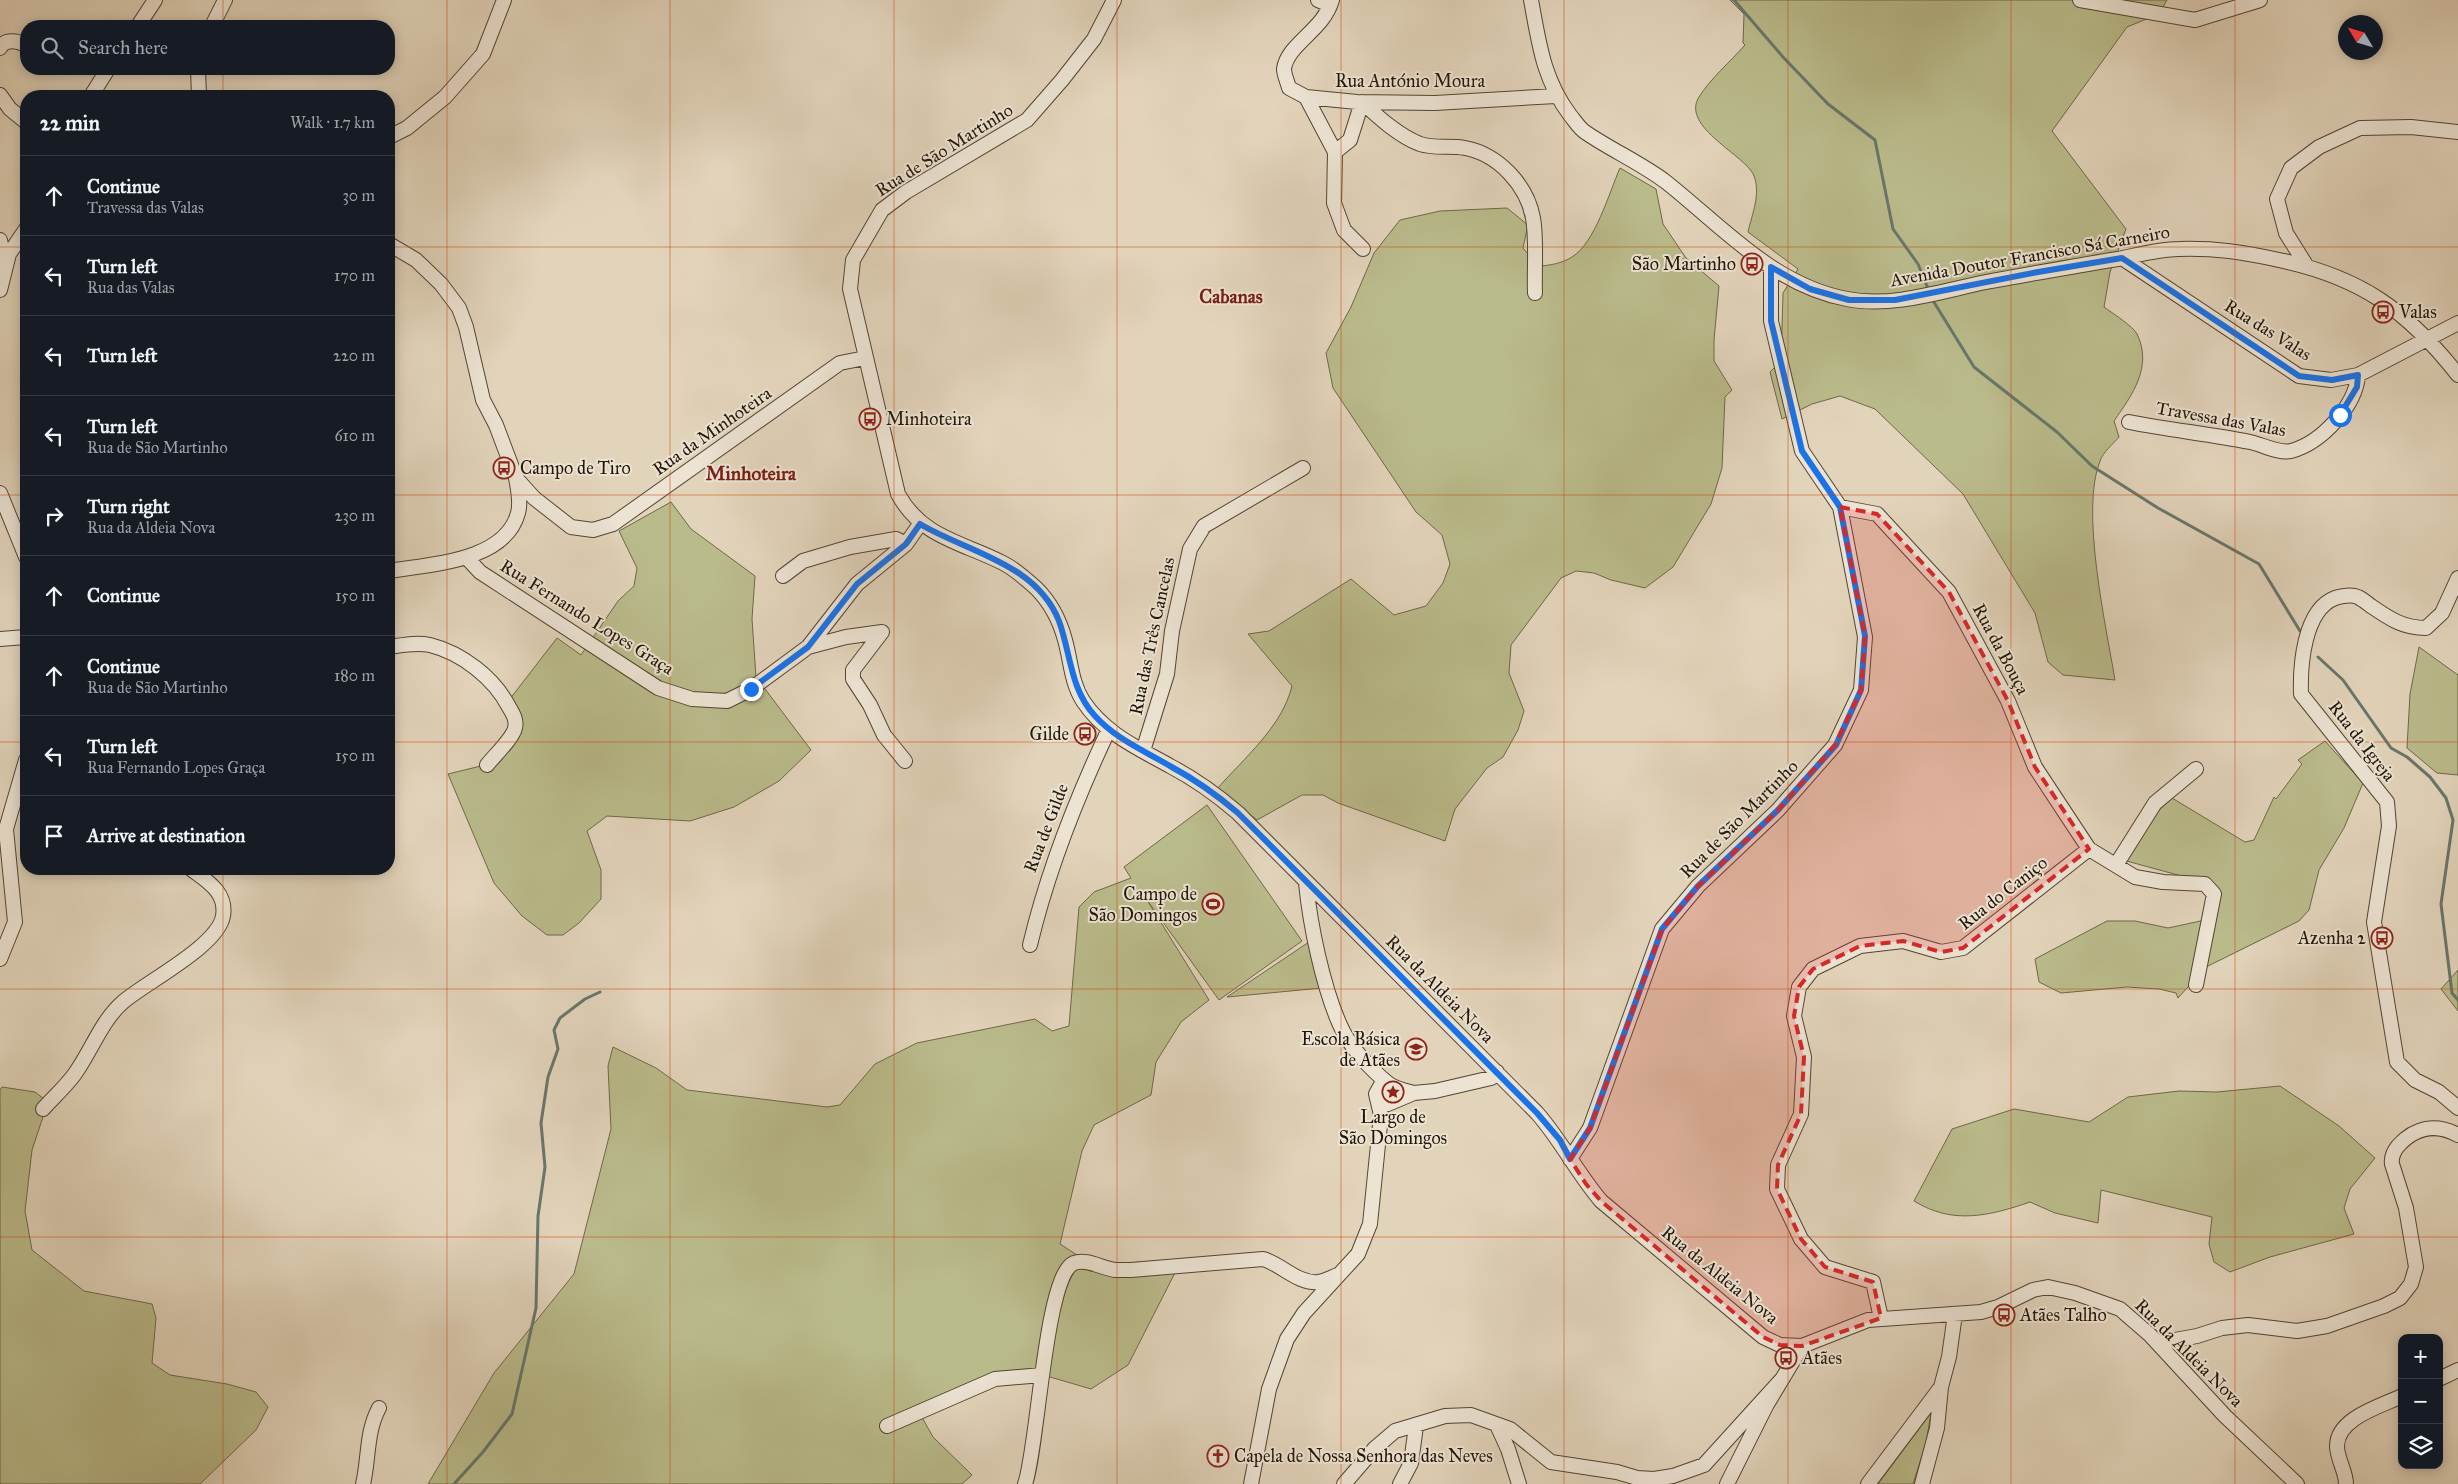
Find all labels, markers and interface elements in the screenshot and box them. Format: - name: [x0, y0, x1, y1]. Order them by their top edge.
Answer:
- north arrow: [2338, 15, 2383, 60]
- search box: [20, 20, 395, 75]
- icon: search: [38, 34, 66, 62]
- text: Search here: [78, 36, 168, 59]
- street label: Rua António Moura: [1335, 70, 1485, 92]
- street label: Rua de São Martinho: [871, 99, 1017, 201]
- text: 22 min: [40, 110, 100, 136]
- text: Walk · 1.7 km: [290, 113, 375, 132]
- text: Continue: [87, 175, 160, 198]
- icon: ahead: [40, 182, 68, 210]
- text: 30 m: [342, 186, 375, 205]
- text: Travessa das Valas: [87, 198, 204, 217]
- street label: Avenida Doutor Francisco Sá Carneiro: [1888, 221, 2171, 292]
- bus stop icon: São Martinho: [1740, 252, 1764, 276]
- place label: São Martinho: [1632, 253, 1736, 275]
- text: Turn left: [87, 255, 157, 278]
- icon: left: [40, 262, 68, 290]
- text: 170 m: [334, 266, 375, 285]
- text: Rua das Valas: [87, 278, 174, 297]
- district label: Cabanas: [1199, 285, 1263, 308]
- street label: Rua das Valas: [2220, 295, 2316, 365]
- bus stop icon: Valas: [2371, 300, 2395, 324]
- place label: Valas: [2398, 301, 2437, 323]
- icon: left: [40, 342, 68, 370]
- text: Turn left: [87, 344, 157, 367]
- text: 220 m: [333, 346, 375, 365]
- street label: Rua da Minhoteira: [649, 382, 775, 480]
- street label: Travessa das Valas: [2154, 397, 2288, 441]
- route start: [2329, 404, 2352, 427]
- bus stop icon: Minhoteira: [858, 407, 882, 431]
- place label: Minhoteira: [886, 408, 972, 430]
- text: Turn left: [87, 415, 157, 438]
- icon: left: [40, 422, 68, 450]
- text: 610 m: [334, 426, 375, 445]
- text: Rua de São Martinho: [87, 438, 228, 457]
- bus stop icon: Campo de Tiro: [492, 456, 516, 480]
- place label: Campo de Tiro: [520, 457, 631, 479]
- district label: Minhoteira: [706, 462, 796, 484]
- text: Turn right: [87, 495, 170, 518]
- icon: right: [40, 502, 68, 530]
- text: 230 m: [335, 506, 375, 525]
- text: Rua da Aldeia Nova: [87, 518, 215, 537]
- street label: Rua Fernando Lopes Graça: [496, 555, 678, 680]
- street label: Rua das Três Cancelas: [1125, 555, 1179, 717]
- icon: ahead: [40, 582, 68, 610]
- text: Continue: [87, 584, 160, 607]
- text: 150 m: [335, 586, 375, 605]
- street label: Rua da Bouça: [1968, 600, 2034, 699]
- text: Continue: [87, 655, 160, 678]
- icon: ahead: [40, 662, 68, 690]
- text: 180 m: [334, 666, 375, 685]
- text: Rua de São Martinho: [87, 678, 228, 697]
- route end: [740, 678, 763, 701]
- street label: Rua da Igreja: [2323, 696, 2400, 787]
- bus stop icon: Gilde: [1073, 722, 1097, 746]
- place label: Gilde: [1030, 723, 1069, 745]
- text: Turn left: [87, 735, 157, 758]
- icon: left: [40, 742, 68, 770]
- text: 150 m: [335, 746, 375, 765]
- street label: Rua de São Martinho: [1675, 755, 1803, 883]
- text: Rua Fernando Lopes Graça: [87, 758, 265, 777]
- street label: Rua de Gilde: [1019, 780, 1073, 876]
- icon: arrive: [40, 822, 68, 850]
- text: Arrive at destination: [87, 824, 245, 847]
- street label: Rua do Caniço: [1954, 851, 2052, 935]
- place label: Campo de São Domingos: [1089, 883, 1197, 927]
- sports icon: Campo de São Domingos: [1201, 892, 1225, 916]
- bus stop icon: Azenha 2: [2370, 926, 2394, 950]
- place label: Azenha 2: [2297, 927, 2366, 949]
- street label: Rua da Aldeia Nova: [1381, 930, 1499, 1048]
- place label: Escola Básica de Atães: [1301, 1028, 1400, 1071]
- school or university icon: Escola Básica de Atães: [1404, 1037, 1428, 1061]
- place icon: Largo de São Domingos: [1381, 1080, 1405, 1104]
- place label: Largo de São Domingos: [1339, 1106, 1447, 1150]
- street label: Rua da Aldeia Nova: [1657, 1221, 1783, 1329]
- street label: Rua da Aldeia Nova: [2130, 1294, 2248, 1412]
- bus stop icon: Atães Talho: [1992, 1303, 2016, 1327]
- place label: Atães Talho: [2019, 1304, 2107, 1326]
- map controls: [2398, 1334, 2443, 1469]
- button: +: [2398, 1334, 2443, 1379]
- bus stop icon: Atães: [1774, 1346, 1798, 1370]
- place label: Atães: [1801, 1347, 1842, 1369]
- button: −: [2398, 1379, 2443, 1424]
- button: layers: [2398, 1424, 2443, 1469]
- church icon: Capela de Nossa Senhora das Neves: [1206, 1444, 1230, 1468]
- place label: Capela de Nossa Senhora das Neves: [1234, 1445, 1493, 1467]

